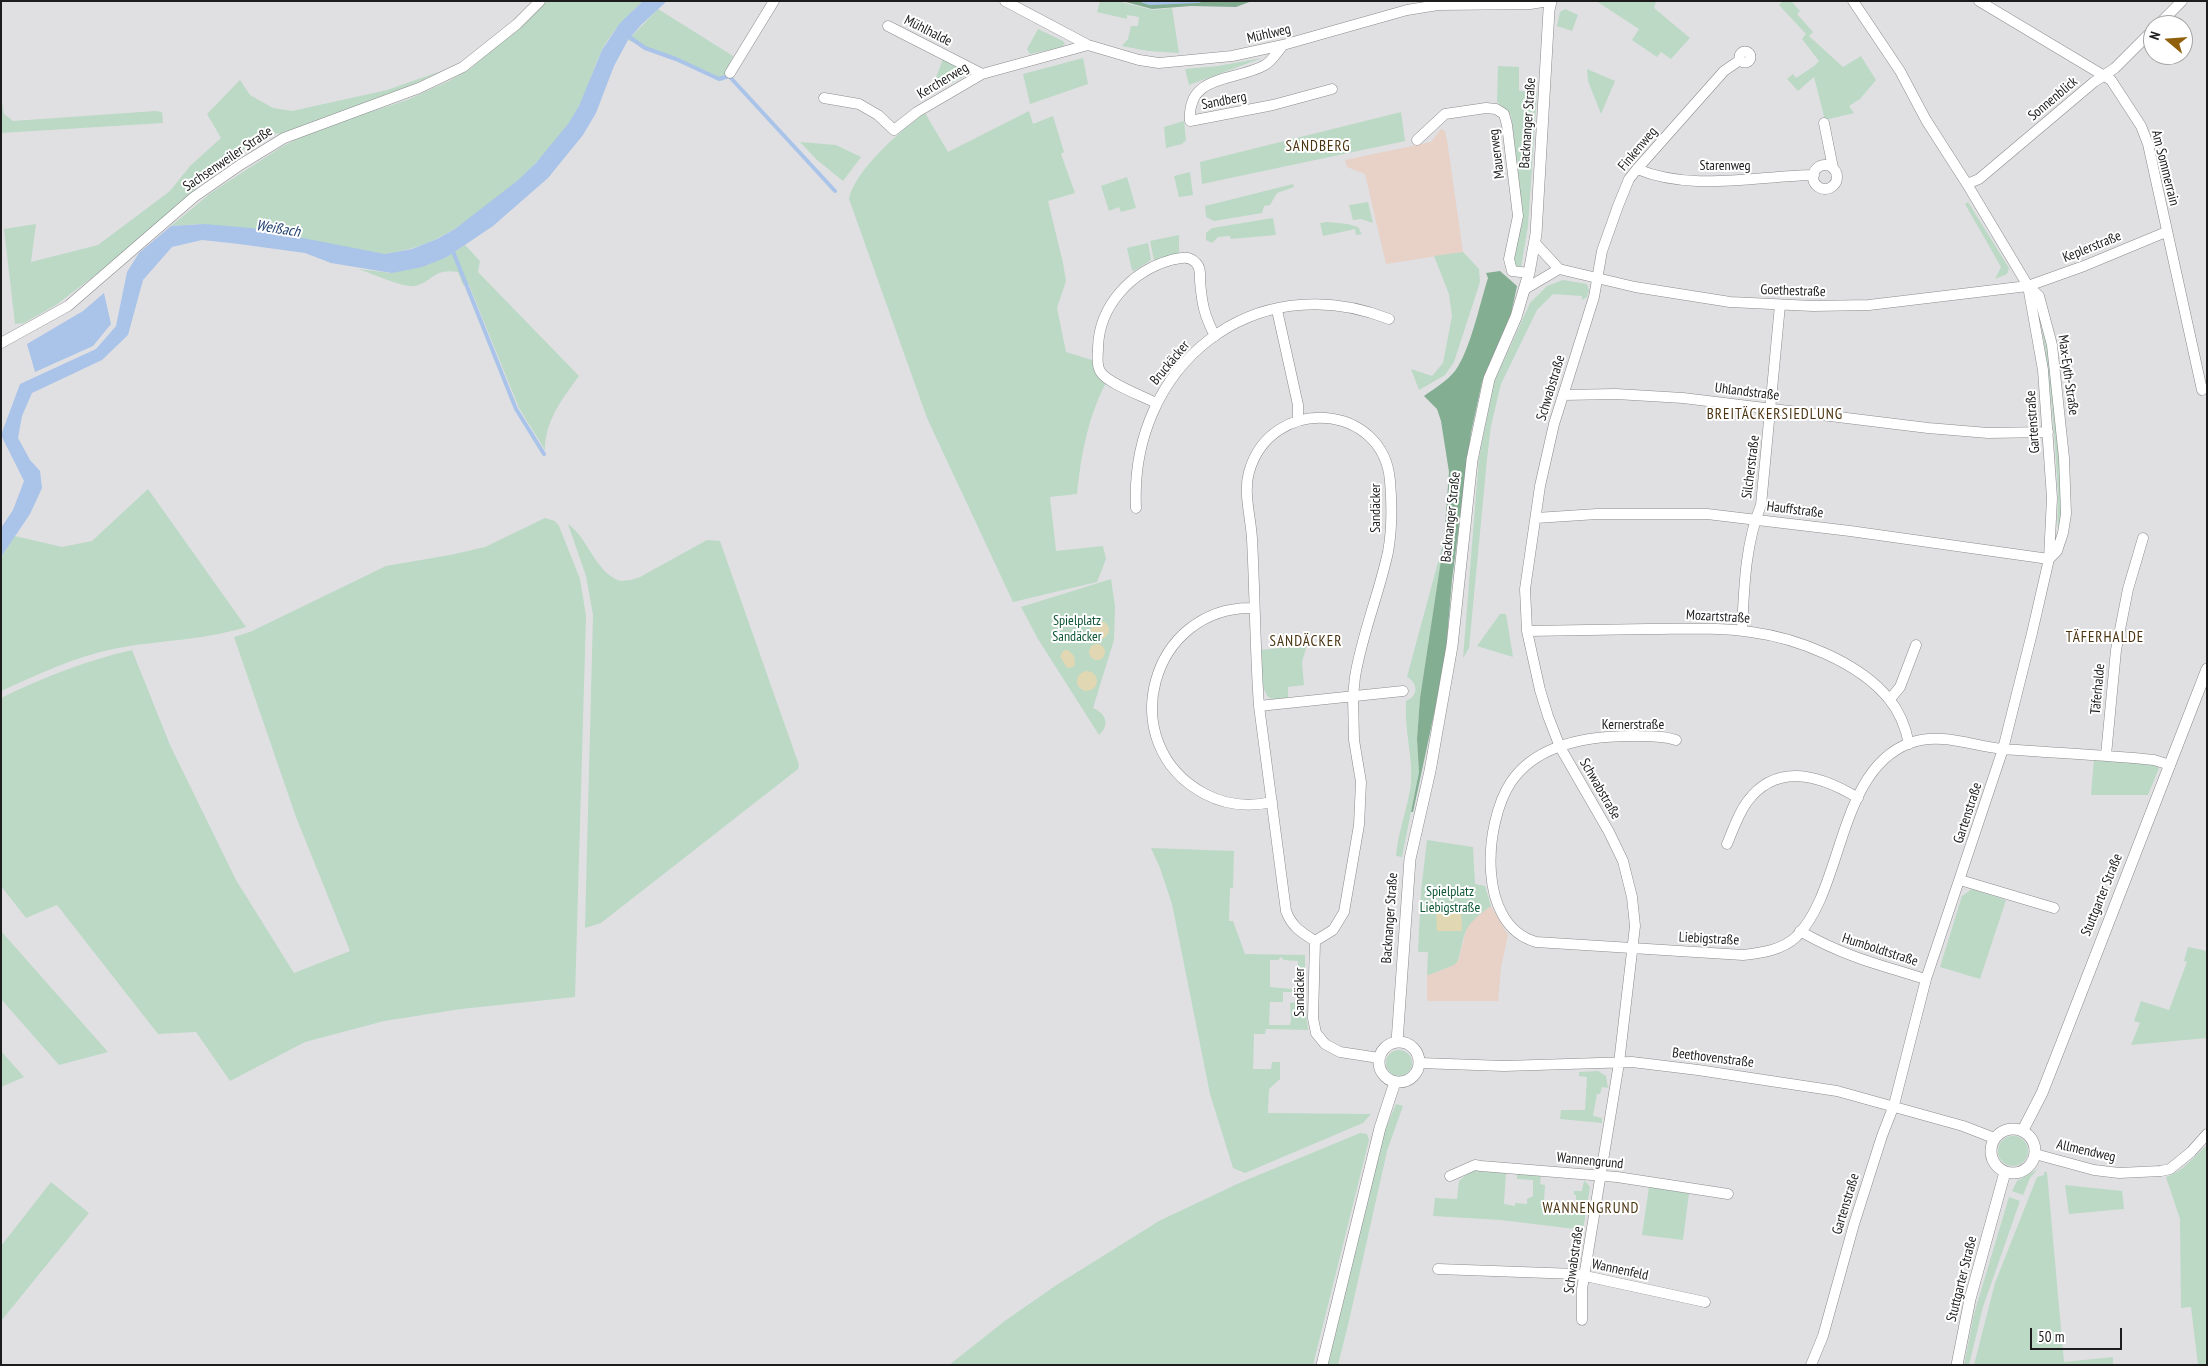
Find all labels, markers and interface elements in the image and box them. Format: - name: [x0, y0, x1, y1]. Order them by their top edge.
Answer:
- street label: Mühlhalde: [901, 12, 955, 50]
- north arrow: [2143, 15, 2193, 65]
- street label: Mühlweg: [1246, 21, 1292, 47]
- text: N: [2145, 29, 2164, 42]
- street label: Kercherweg: [914, 59, 972, 103]
- street label: Sonnenblick: [2025, 74, 2081, 124]
- street label: Backnanger Straße: [1516, 77, 1540, 169]
- street label: Sandberg: [1200, 88, 1248, 114]
- street label: Sachsenweiler Straße: [180, 123, 276, 195]
- street label: Finkenweg: [1615, 124, 1661, 174]
- street label: Mauerweg: [1486, 128, 1508, 180]
- street label: Am Sommerrain: [2148, 129, 2182, 207]
- district label: SANDBERG: [1284, 138, 1352, 156]
- street label: Starenweg: [1699, 158, 1751, 174]
- water label: Weißach: [255, 217, 301, 241]
- street label: Keplerstraße: [2060, 228, 2124, 266]
- street label: Goethestraße: [1760, 281, 1826, 301]
- street label: Max-Eyth-Straße: [2054, 334, 2082, 416]
- street label: Bruckäcker: [1147, 338, 1193, 388]
- street label: Schwabstraße: [1533, 353, 1569, 423]
- street label: Uhlandstraße: [1714, 380, 1780, 404]
- street label: Gartenstraße: [2022, 390, 2044, 454]
- district label: BREITÄCKERSIEDLUNG: [1705, 406, 1845, 424]
- street label: Silcherstraße: [1739, 434, 1763, 500]
- street label: Backnanger Straße: [1438, 471, 1464, 563]
- street label: Sandäcker: [1368, 483, 1384, 533]
- street label: Hauffstraße: [1766, 498, 1824, 522]
- street label: Mozartstraße: [1686, 607, 1750, 627]
- park label: Spielplatz Sandäcker: [1052, 613, 1102, 646]
- district label: TÄFERHALDE: [2065, 629, 2145, 647]
- district label: SANDÄCKER: [1268, 633, 1344, 651]
- street label: Täferhalde: [2087, 663, 2109, 715]
- street label: Kernerstraße: [1602, 717, 1664, 733]
- street label: Schwabstraße: [1576, 755, 1624, 823]
- street label: Gartenstraße: [1950, 780, 1986, 846]
- street label: Stuttgarter Straße: [2078, 851, 2126, 939]
- street label: Backnanger Straße: [1378, 872, 1402, 964]
- park label: Spielplatz Liebigstraße: [1420, 884, 1480, 916]
- street label: Liebigstraße: [1678, 929, 1740, 949]
- street label: Humboldtstraße: [1840, 930, 1920, 970]
- street label: Sandäcker: [1292, 967, 1308, 1017]
- street label: Beethovenstraße: [1671, 1045, 1755, 1071]
- street label: Allmendweg: [2055, 1136, 2117, 1166]
- street label: Wannengrund: [1556, 1149, 1624, 1173]
- street label: Gartenstraße: [1829, 1171, 1863, 1237]
- district label: WANNENGRUND: [1541, 1200, 1641, 1218]
- street label: Schwabstraße: [1561, 1225, 1587, 1295]
- street label: Stuttgarter Straße: [1943, 1234, 1981, 1324]
- street label: Wannenfeld: [1590, 1256, 1650, 1284]
- scale bar: [2033, 1318, 2126, 1350]
- text: 50 m: [2038, 1327, 2064, 1346]

